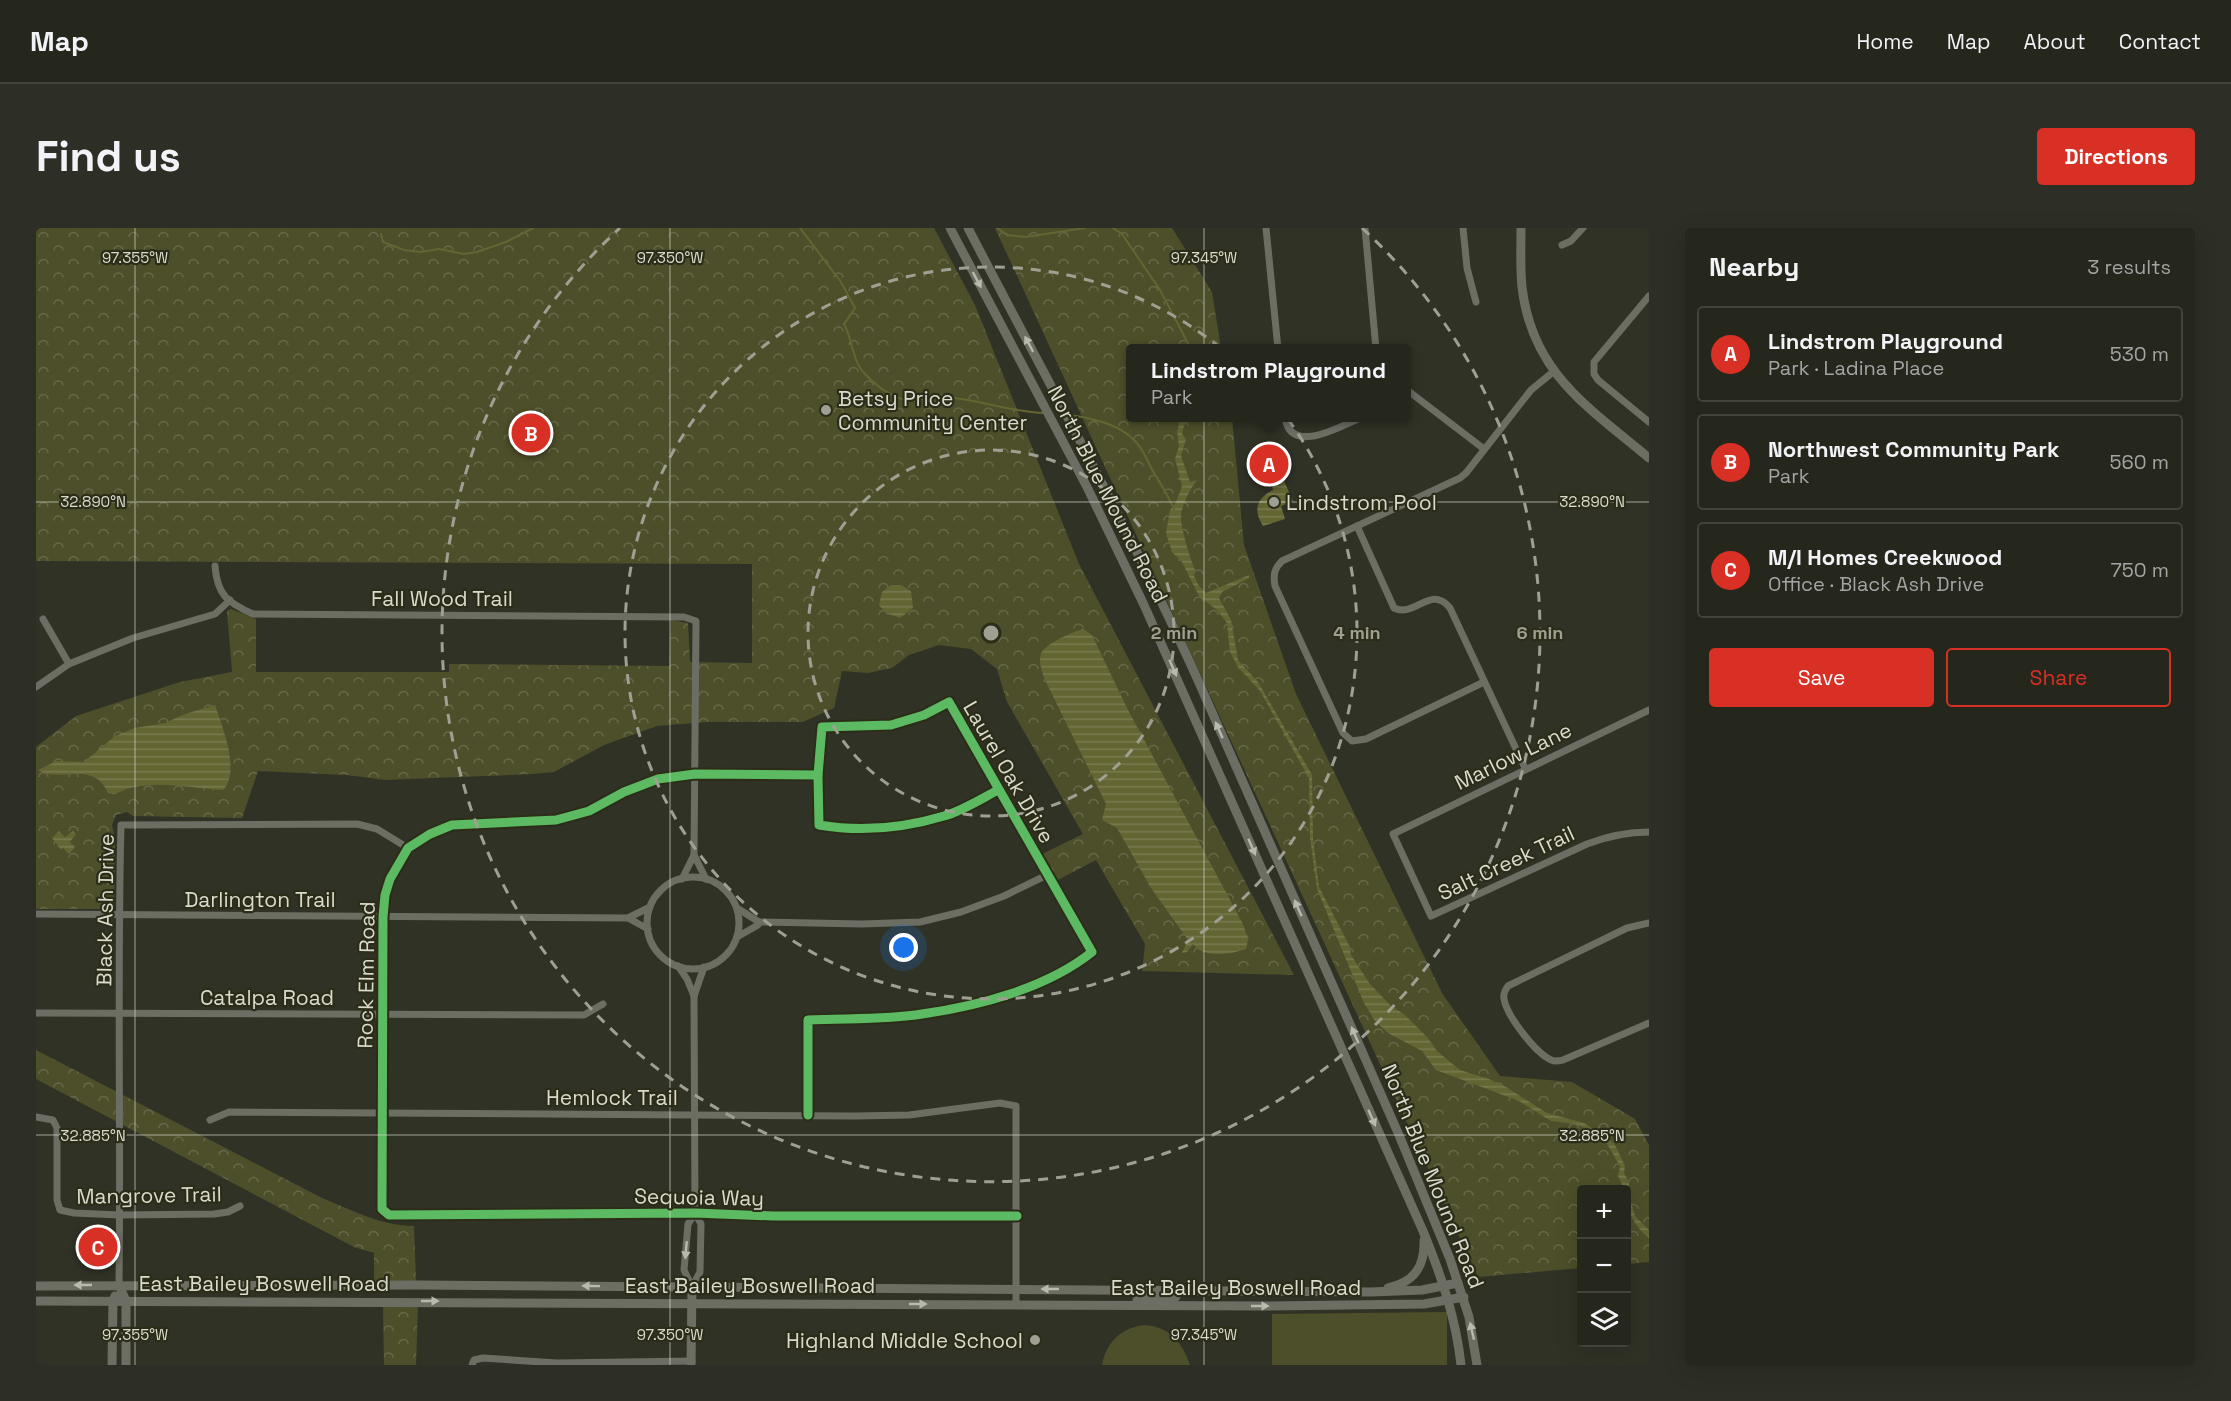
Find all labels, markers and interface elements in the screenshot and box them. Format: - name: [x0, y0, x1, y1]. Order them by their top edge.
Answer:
- text: Map: [30, 23, 89, 59]
- text: Home: [1856, 28, 1914, 55]
- text: Map: [1947, 28, 1991, 55]
- text: About: [2024, 28, 2086, 55]
- text: Contact: [2119, 28, 2201, 55]
- button: Directions: [2037, 128, 2195, 185]
- text: Find us: [36, 130, 181, 183]
- text: 97.355°W: [102, 248, 168, 267]
- text: 97.350°W: [637, 248, 703, 267]
- text: 97.345°W: [1171, 248, 1237, 267]
- text: Nearby: [1709, 250, 1799, 284]
- text: 3 results: [2087, 254, 2171, 280]
- one-way arrow: [971, 271, 981, 289]
- text: Lindstrom Playground: [1768, 327, 2003, 355]
- one-way arrow: [1025, 335, 1035, 353]
- text: A: [1724, 341, 1737, 367]
- text: 530 m: [2110, 341, 2169, 367]
- popup: [1126, 344, 1411, 422]
- text: Park · Ladina Place: [1768, 355, 1944, 381]
- text: Lindstrom Playground: [1151, 356, 1386, 384]
- street label: North Blue Mound Road: [1042, 381, 1174, 607]
- text: Park: [1151, 384, 1193, 410]
- place label: Betsy Price Community Center: [838, 385, 1027, 436]
- marker: Betsy Price Community Center: [819, 403, 833, 417]
- pin: B: [512, 410, 550, 456]
- text: Northwest Community Park: [1768, 435, 2059, 463]
- pin: A: [1250, 442, 1288, 486]
- text: B: [1724, 449, 1737, 475]
- text: 560 m: [2110, 449, 2169, 475]
- text: Park: [1768, 463, 1810, 489]
- place label: Lindstrom Pool: [1286, 489, 1437, 516]
- text: 32.890°N: [60, 492, 126, 511]
- text: 32.890°N: [1559, 492, 1625, 511]
- marker: Lindstrom Pool: [1267, 495, 1281, 509]
- text: M/I Homes Creekwood: [1768, 543, 2002, 571]
- text: C: [1724, 557, 1737, 583]
- text: 750 m: [2111, 557, 2169, 583]
- text: Office · Black Ash Drive: [1768, 571, 1984, 597]
- street label: Fall Wood Trail: [371, 585, 513, 612]
- text: 2 min: [1151, 621, 1197, 644]
- text: 4 min: [1333, 621, 1381, 644]
- text: 6 min: [1517, 621, 1563, 644]
- centre of rings: [981, 623, 1001, 643]
- button: Save: [1709, 648, 1934, 707]
- button: Share: [1946, 648, 2171, 707]
- one-way arrow: [1168, 660, 1178, 678]
- street label: Laurel Oak Drive: [957, 696, 1061, 848]
- street label: Marlow Lane: [1450, 716, 1576, 796]
- one-way arrow: [1214, 720, 1224, 738]
- street label: Salt Creek Trail: [1433, 820, 1579, 906]
- street label: Black Ash Drive: [90, 833, 120, 987]
- one-way arrow: [1247, 838, 1257, 856]
- street label: Darlington Trail: [184, 886, 336, 913]
- one-way arrow: [1293, 899, 1303, 917]
- street label: Rock Elm Road: [351, 901, 381, 1049]
- your location: [889, 933, 918, 962]
- street label: Catalpa Road: [200, 984, 334, 1011]
- one-way arrow: [1350, 1026, 1359, 1044]
- street label: North Blue Mound Road: [1376, 1060, 1490, 1292]
- street label: Hemlock Trail: [546, 1084, 678, 1111]
- one-way arrow: [1367, 1109, 1377, 1127]
- text: 32.885°N: [60, 1126, 126, 1145]
- text: 32.885°N: [1559, 1126, 1625, 1145]
- street label: Mangrove Trail: [76, 1180, 222, 1210]
- street label: Sequoia Way: [634, 1182, 764, 1212]
- map controls: [1577, 1185, 1631, 1347]
- button: +: [1577, 1185, 1631, 1239]
- pin: C: [78, 1224, 118, 1270]
- button: −: [1577, 1239, 1631, 1293]
- one-way arrow: [681, 1240, 691, 1259]
- street label: East Bailey Boswell Road: [139, 1270, 389, 1297]
- street label: East Bailey Boswell Road: [625, 1272, 875, 1299]
- street label: East Bailey Boswell Road: [1111, 1274, 1361, 1301]
- one-way arrow: [73, 1281, 92, 1290]
- one-way arrow: [582, 1281, 601, 1291]
- one-way arrow: [1041, 1284, 1060, 1294]
- button: layers: [1577, 1293, 1631, 1347]
- one-way arrow: [421, 1296, 440, 1306]
- one-way arrow: [909, 1299, 928, 1309]
- one-way arrow: [1251, 1301, 1270, 1311]
- one-way arrow: [1467, 1321, 1476, 1340]
- text: 97.355°W: [102, 1325, 168, 1344]
- text: 97.350°W: [637, 1325, 703, 1344]
- text: 97.345°W: [1171, 1325, 1237, 1344]
- place label: Highland Middle School: [786, 1327, 1023, 1354]
- marker: Highland Middle School: [1028, 1333, 1042, 1347]

